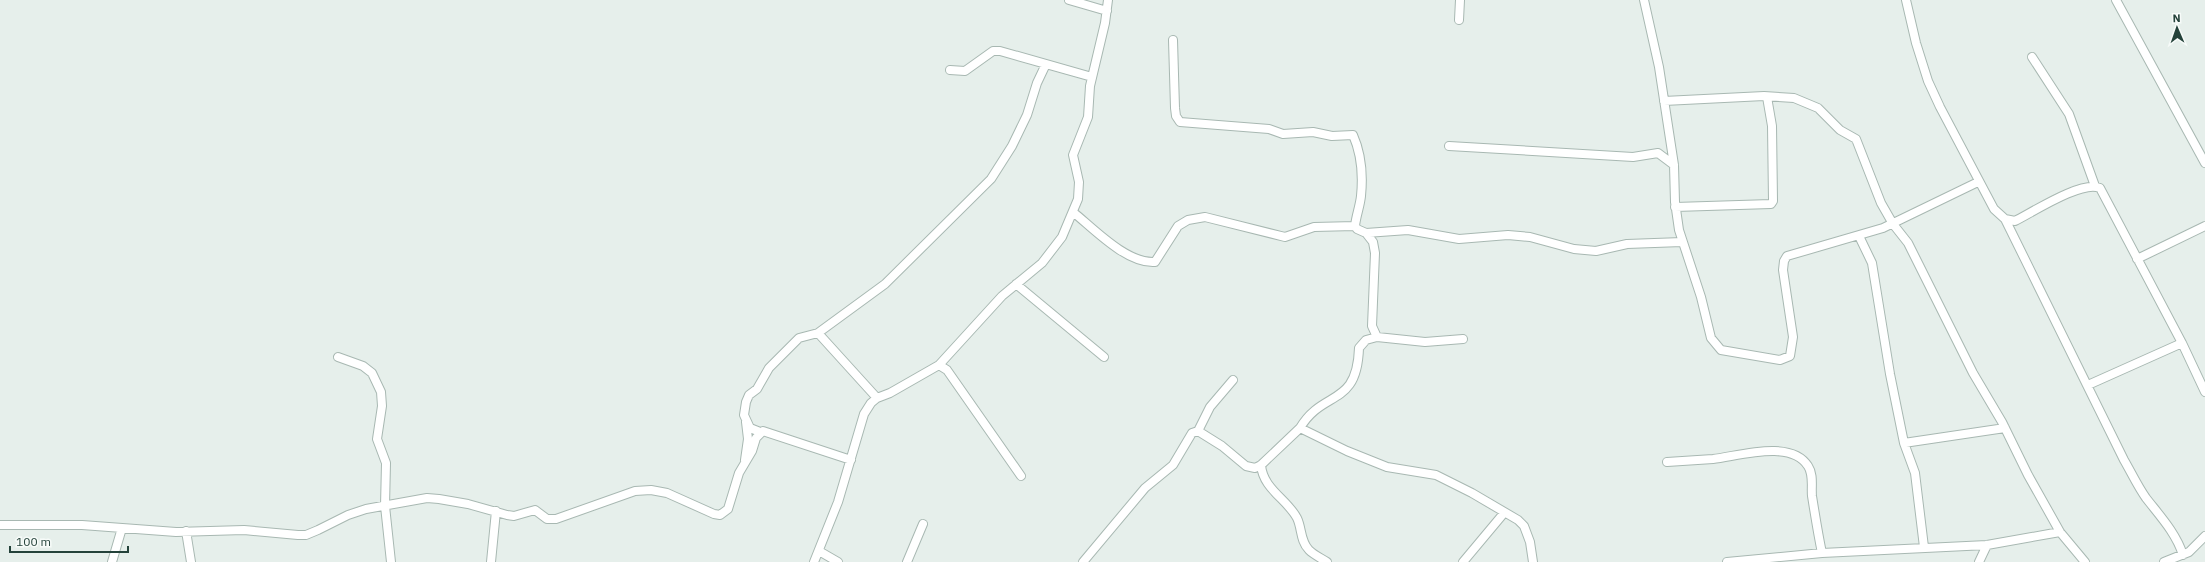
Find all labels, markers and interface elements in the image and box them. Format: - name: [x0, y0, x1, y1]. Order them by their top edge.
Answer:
- north arrow: [2157, 8, 2197, 48]
- text: N: [2172, 11, 2181, 25]
- scale bar: [10, 528, 128, 554]
- text: 100 m: [16, 534, 51, 549]

